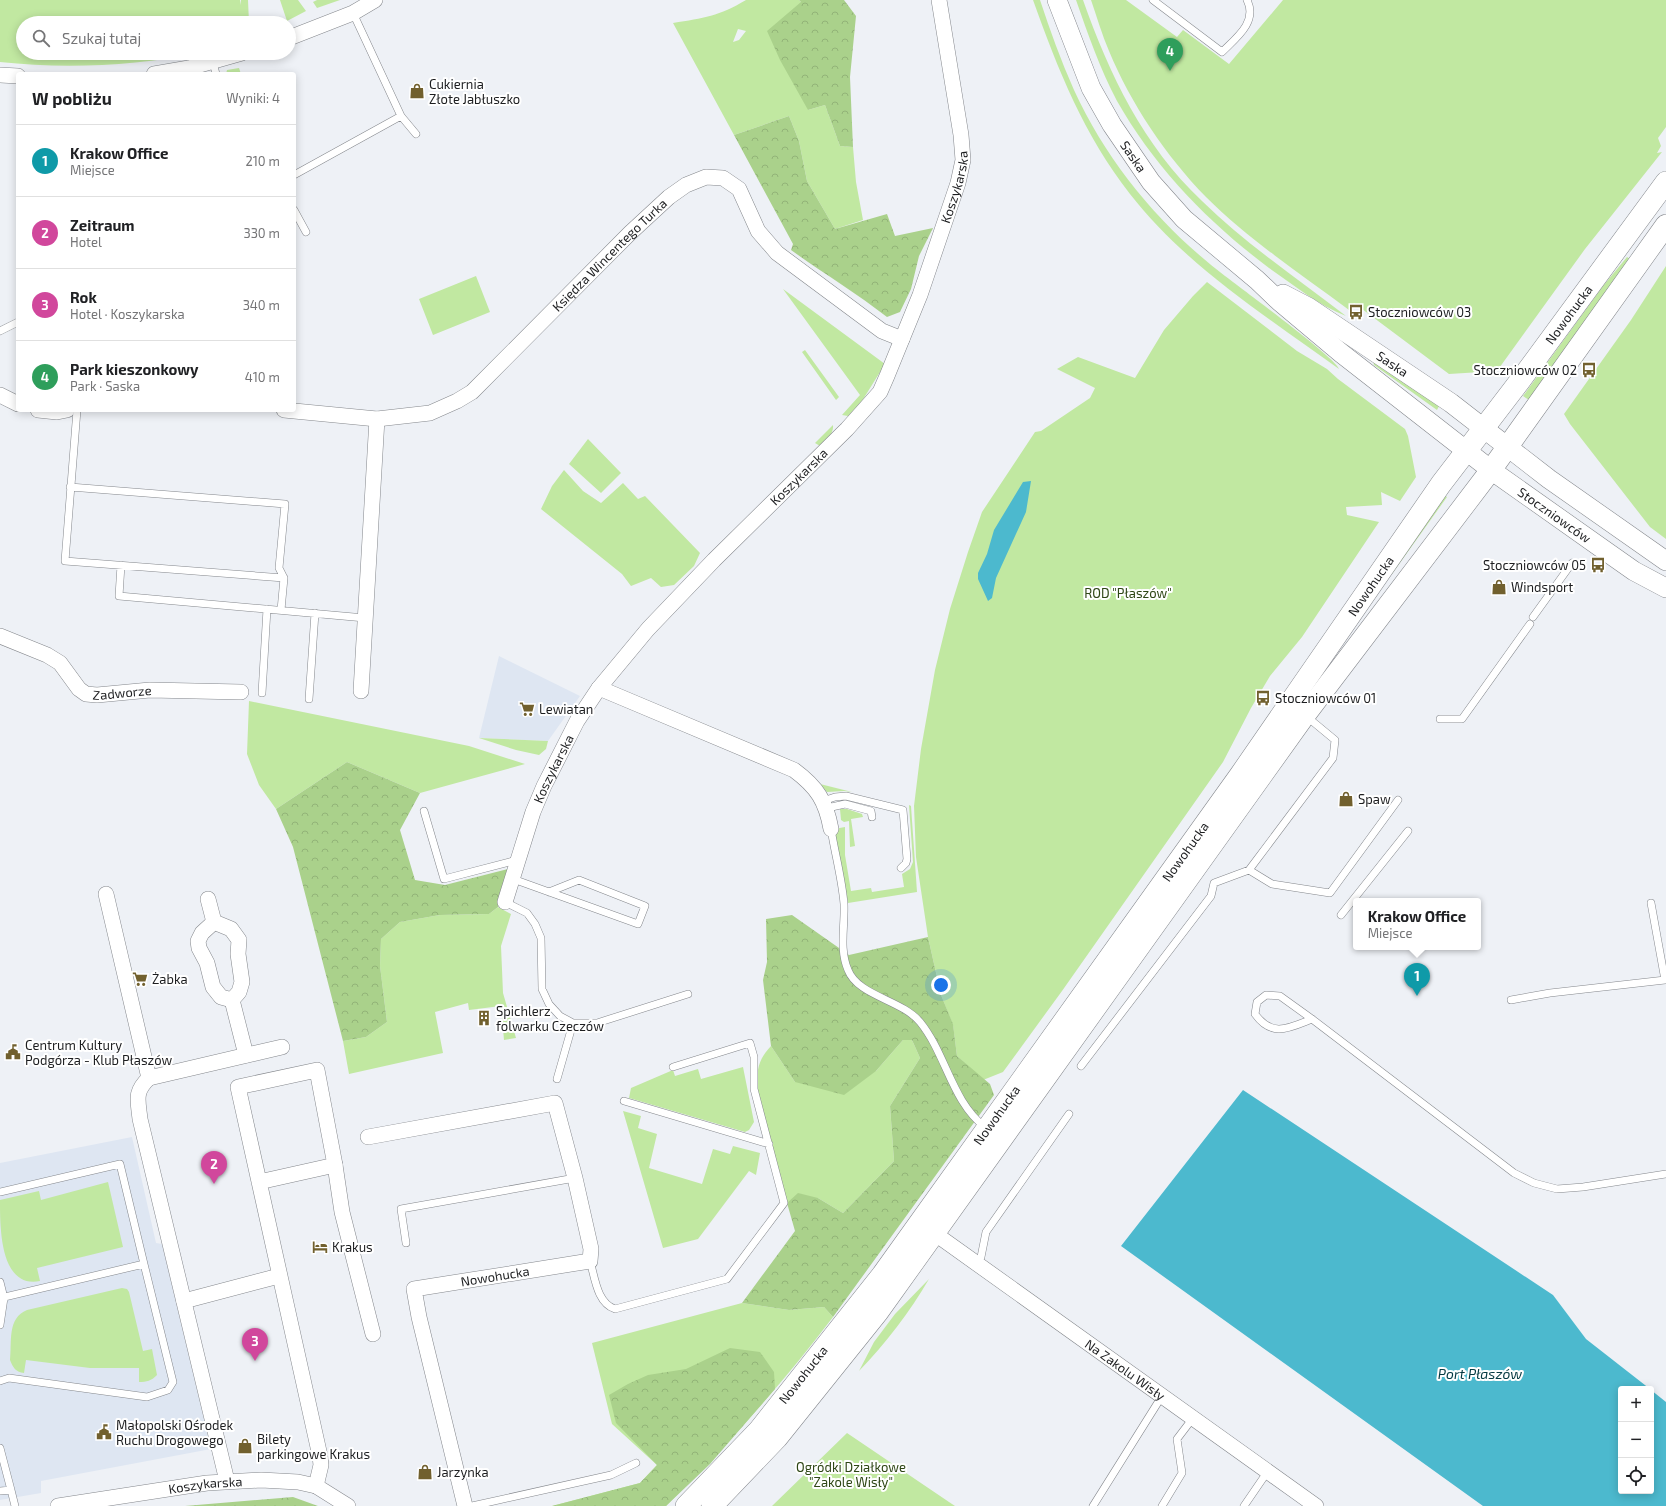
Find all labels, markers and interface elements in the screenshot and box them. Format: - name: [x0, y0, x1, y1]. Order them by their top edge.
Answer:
- search box: [16, 16, 296, 60]
- icon: search: [30, 27, 52, 49]
- text: Szukaj tutaj: [62, 29, 141, 47]
- pin: 4: [1157, 38, 1183, 71]
- place label: Cukiernia Złote Jabłuszko: [429, 76, 520, 107]
- shop icon: Cukiernia Złote Jabłuszko: [408, 82, 426, 100]
- text: W pobliżu: [32, 88, 112, 108]
- text: Wyniki: 4: [226, 90, 280, 106]
- street label: Saska: [1117, 138, 1150, 175]
- text: Krakow Office: [70, 144, 169, 162]
- street label: Koszykarska: [937, 150, 971, 225]
- text: 1: [42, 153, 48, 169]
- text: 210 m: [245, 153, 280, 169]
- text: Miejsce: [70, 162, 115, 178]
- street label: Księdza Wincentego Turka: [549, 195, 670, 315]
- text: Zeitraum: [70, 216, 135, 234]
- text: 2: [41, 225, 49, 241]
- text: 330 m: [243, 225, 280, 241]
- text: Hotel: [70, 234, 102, 250]
- street label: Nowohucka: [1541, 282, 1596, 347]
- text: Rok: [70, 288, 97, 306]
- text: 3: [41, 297, 49, 313]
- text: 340 m: [243, 297, 280, 313]
- bus stop icon: Stoczniowców 03: [1347, 303, 1365, 321]
- place label: Stoczniowców 03: [1368, 304, 1471, 320]
- text: Hotel · Koszykarska: [70, 306, 185, 322]
- street label: Saska: [1374, 347, 1411, 380]
- text: Park kieszonkowy: [70, 360, 199, 378]
- bus stop icon: Stoczniowców 02: [1580, 361, 1598, 379]
- place label: Stoczniowców 02: [1474, 362, 1577, 378]
- text: 4: [41, 369, 49, 385]
- text: 410 m: [245, 369, 280, 385]
- text: Park · Saska: [70, 378, 140, 394]
- street label: Koszykarska: [767, 445, 831, 508]
- street label: Stoczniowców: [1515, 484, 1594, 546]
- street label: Nowohucka: [1344, 553, 1397, 619]
- bus stop icon: Stoczniowców 05: [1589, 556, 1607, 574]
- place label: Stoczniowców 05: [1483, 557, 1586, 573]
- shop icon: Windsport: [1490, 578, 1508, 596]
- place label: Windsport: [1511, 579, 1573, 595]
- park label: ROD "Płaszów": [1084, 585, 1172, 601]
- street label: Zadworze: [92, 682, 152, 703]
- bus stop icon: Stoczniowców 01: [1254, 689, 1272, 707]
- place label: Stoczniowców 01: [1275, 690, 1376, 706]
- supermarket icon: Lewiatan: [518, 700, 536, 718]
- place label: Lewiatan: [539, 701, 593, 717]
- street label: Koszykarska: [530, 732, 577, 805]
- shop icon: Spaw: [1337, 790, 1355, 808]
- place label: Spaw: [1358, 791, 1391, 807]
- street label: Nowohucka: [1158, 819, 1212, 885]
- popup: [1353, 898, 1481, 950]
- text: Krakow Office: [1368, 907, 1466, 925]
- text: Miejsce: [1368, 925, 1412, 941]
- pin: 1: [1404, 963, 1430, 996]
- supermarket icon: Żabka: [131, 970, 149, 988]
- place label: Żabka: [152, 971, 188, 987]
- your location: [931, 975, 951, 995]
- place label: Spichlerz folwarku Czeczów: [496, 1003, 604, 1034]
- building icon: Spichlerz folwarku Czeczów: [475, 1009, 493, 1027]
- place label: Centrum Kultury Podgórza - Klub Płaszów: [25, 1037, 173, 1068]
- public building icon: Centrum Kultury Podgórza - Klub Płaszów: [4, 1043, 22, 1061]
- street label: Nowohucka: [970, 1082, 1023, 1148]
- pin: 2: [201, 1151, 227, 1184]
- hotel icon: Krakus: [311, 1238, 329, 1256]
- place label: Krakus: [332, 1239, 373, 1255]
- street label: Nowohucka: [459, 1263, 531, 1289]
- pin: 3: [242, 1328, 268, 1361]
- street label: Na Zakolu Wisły: [1082, 1336, 1168, 1404]
- street label: Nowohucka: [775, 1342, 831, 1407]
- water label: Port Płaszów: [1438, 1365, 1522, 1382]
- map controls: [1618, 1386, 1654, 1494]
- button: +: [1618, 1386, 1654, 1422]
- place label: Małopolski Ośrodek Ruchu Drogowego: [116, 1417, 233, 1448]
- button: −: [1618, 1422, 1654, 1458]
- public building icon: Małopolski Ośrodek Ruchu Drogowego: [95, 1423, 113, 1441]
- place label: Bilety parkingowe Krakus: [257, 1431, 370, 1462]
- shop icon: Bilety parkingowe Krakus: [236, 1437, 254, 1455]
- button: locate: [1618, 1458, 1654, 1494]
- park label: Ogródki Działkowe "Zakole Wisły": [796, 1459, 906, 1490]
- shop icon: Jarzynka: [416, 1463, 434, 1481]
- place label: Jarzynka: [437, 1464, 489, 1480]
- street label: Koszykarska: [167, 1473, 243, 1497]

